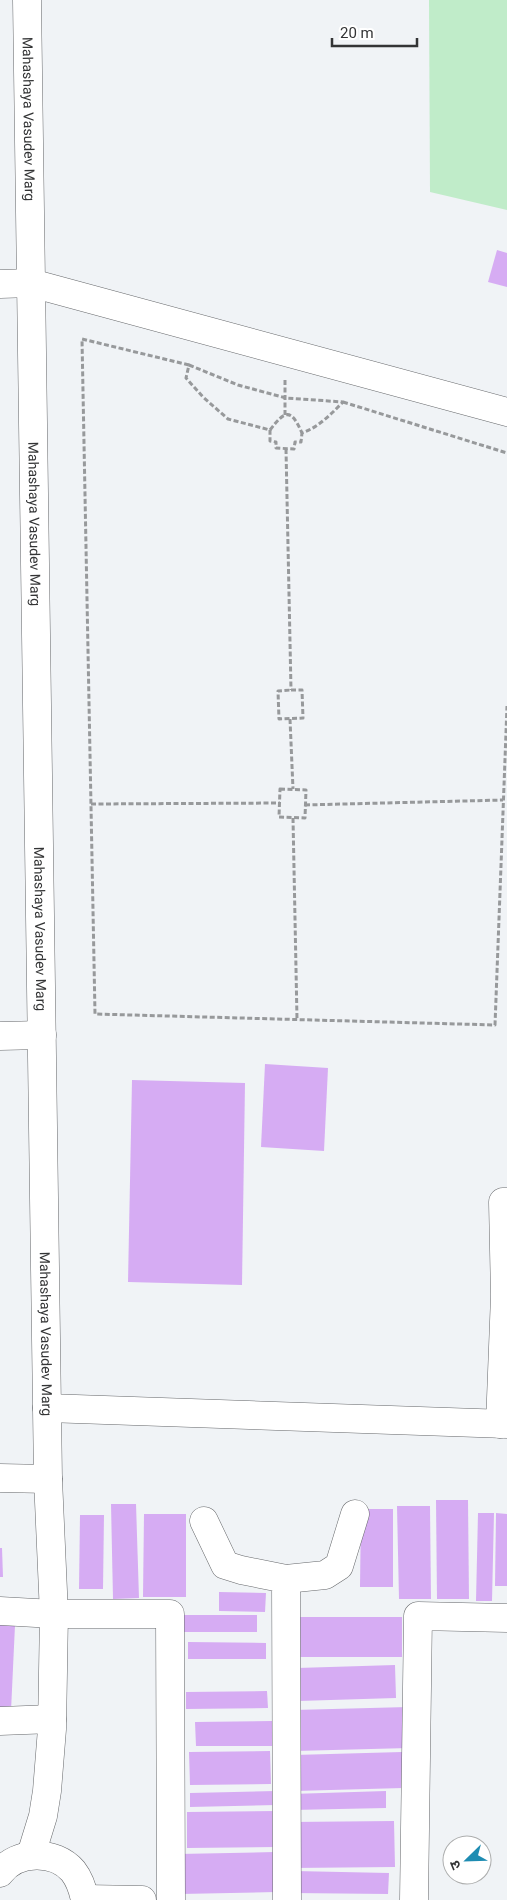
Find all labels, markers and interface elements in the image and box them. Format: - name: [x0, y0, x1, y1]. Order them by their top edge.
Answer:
- scale bar: [332, 15, 417, 47]
- text: 20 m: [340, 24, 374, 42]
- street label: Mahashaya Vasudev Marg: [20, 37, 38, 201]
- street label: Mahashaya Vasudev Marg: [25, 442, 44, 606]
- street label: Mahashaya Vasudev Marg: [31, 847, 49, 1011]
- street label: Mahashaya Vasudev Marg: [37, 1252, 55, 1416]
- north arrow: [442, 1835, 492, 1885]
- text: उ: [446, 1857, 464, 1872]

